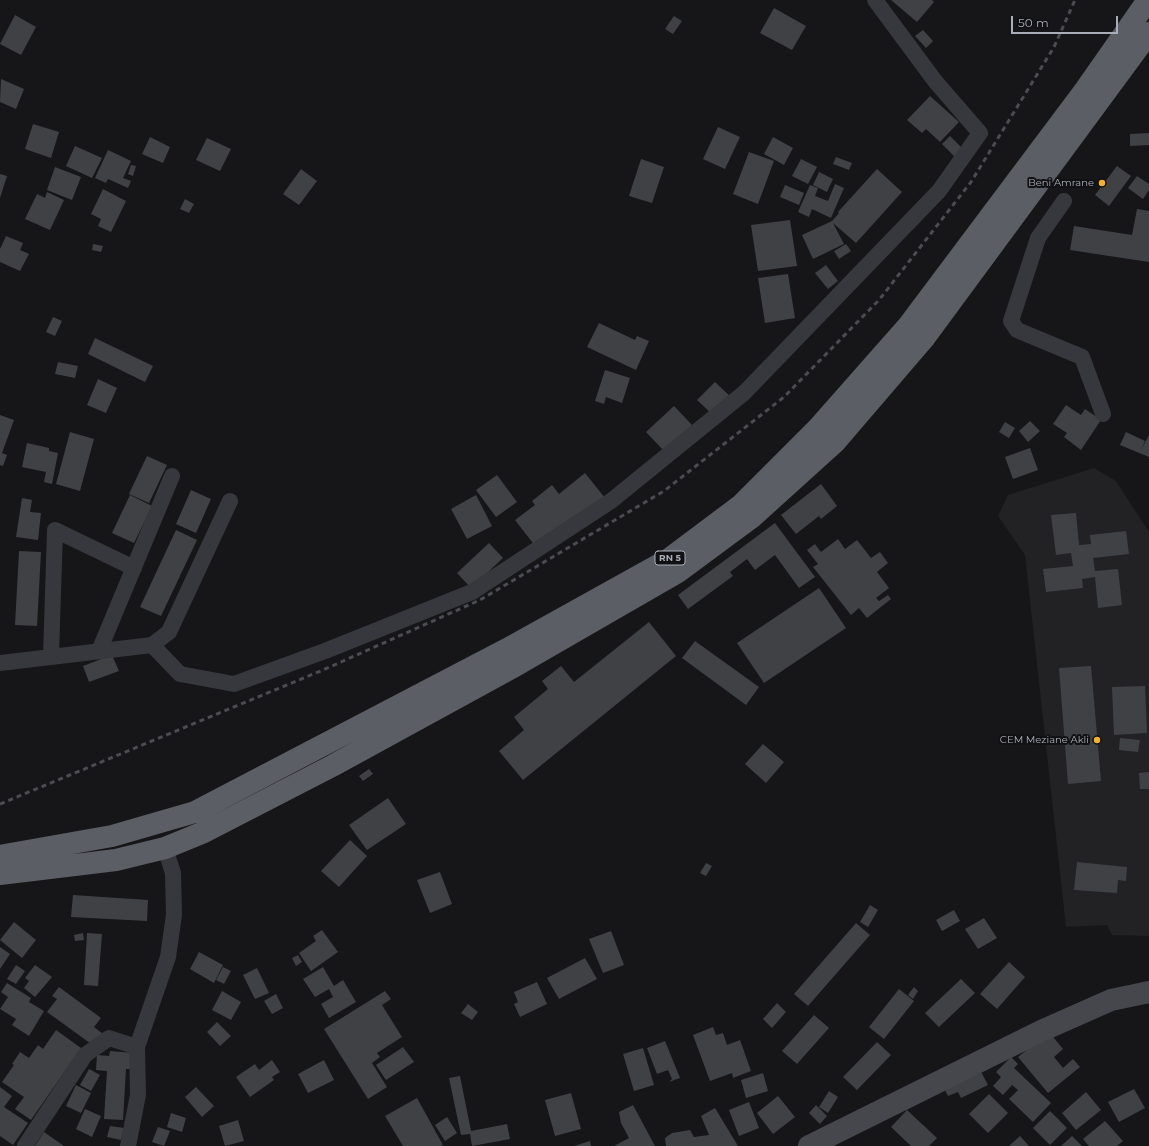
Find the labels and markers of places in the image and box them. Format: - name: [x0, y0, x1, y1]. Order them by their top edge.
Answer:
- place label: Beni Amrane: [1028, 177, 1094, 189]
- marker: Beni Amrane: [1097, 178, 1107, 188]
- place label: CEM Meziane Akli: [1000, 734, 1089, 746]
- marker: CEM Meziane Akli: [1092, 735, 1102, 745]

